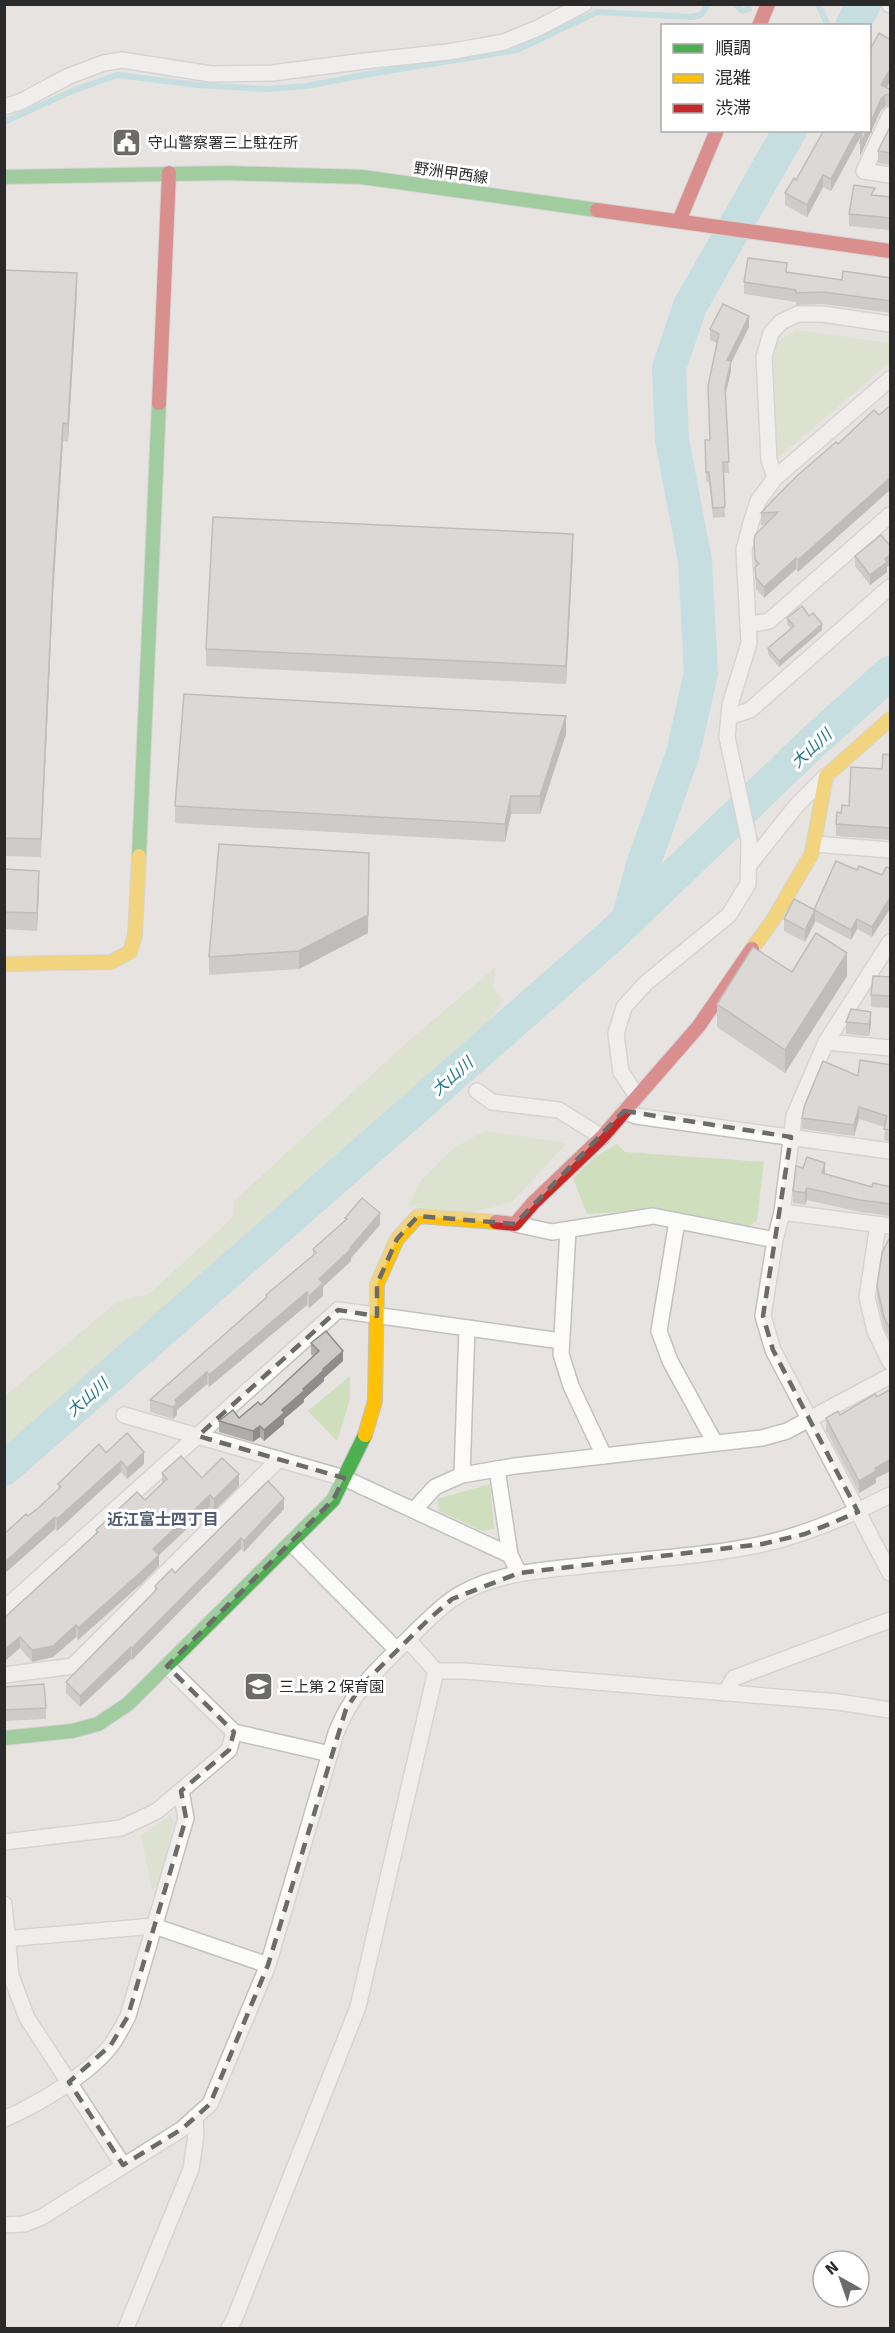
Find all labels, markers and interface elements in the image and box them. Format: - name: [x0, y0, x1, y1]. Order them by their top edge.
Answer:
- legend: [661, 24, 871, 132]
- text: 順調: [715, 37, 751, 59]
- text: 混雑: [715, 67, 751, 89]
- text: 渋滞: [715, 97, 751, 119]
- public building icon: 守山警察署三上駐在所: [111, 127, 143, 159]
- place label: 守山警察署三上駐在所: [148, 134, 298, 152]
- street label: 野洲甲西線: [413, 159, 489, 187]
- water label: 大山川: [787, 724, 838, 772]
- water label: 大山川: [428, 1052, 479, 1100]
- water label: 大山川: [63, 1373, 114, 1421]
- district label: 近江富士四丁目: [107, 1510, 219, 1530]
- school or university icon: 三上第２保育園: [242, 1671, 274, 1703]
- place label: 三上第２保育園: [279, 1678, 384, 1696]
- north arrow: [811, 2249, 871, 2309]
- text: N: [821, 2257, 843, 2280]

